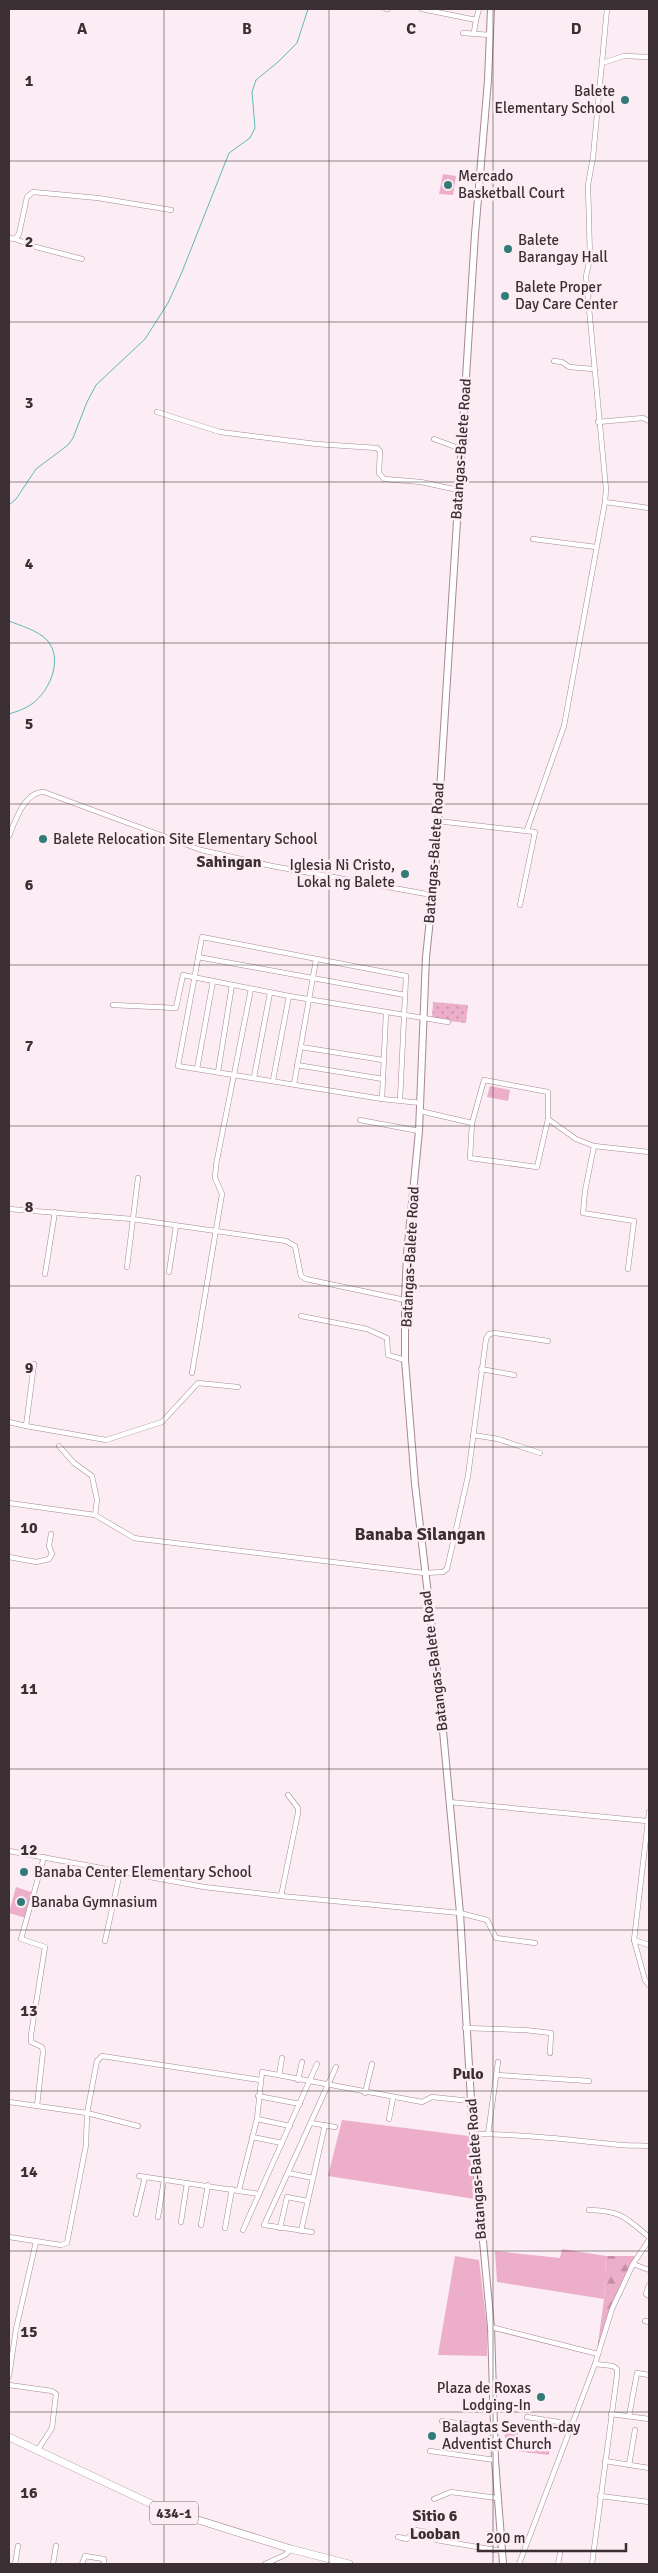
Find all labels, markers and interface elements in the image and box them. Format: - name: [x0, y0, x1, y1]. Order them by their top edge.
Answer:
- text: A: [77, 19, 88, 39]
- text: B: [242, 19, 252, 39]
- text: C: [406, 19, 416, 39]
- text: D: [571, 19, 582, 39]
- text: 1: [25, 71, 34, 91]
- place label: Balete Elementary School: [494, 82, 615, 117]
- marker: Balete Elementary School: [619, 94, 631, 106]
- place label: Mercado Basketball Court: [458, 167, 565, 202]
- marker: Mercado Basketball Court: [442, 179, 454, 191]
- place label: Balete Barangay Hall: [518, 231, 608, 266]
- text: 2: [25, 232, 33, 252]
- marker: Balete Barangay Hall: [502, 243, 514, 255]
- place label: Balete Proper Day Care Center: [515, 278, 618, 313]
- marker: Balete Proper Day Care Center: [499, 290, 511, 302]
- street label: Batangas-Balete Road: [447, 378, 475, 520]
- text: 3: [25, 393, 33, 413]
- text: 4: [25, 554, 34, 574]
- text: 5: [25, 714, 33, 734]
- street label: Batangas-Balete Road: [420, 782, 448, 924]
- place label: Balete Relocation Site Elementary School: [53, 830, 318, 848]
- marker: Balete Relocation Site Elementary School: [37, 833, 49, 845]
- district label: Sahingan: [197, 852, 262, 872]
- place label: Iglesia Ni Cristo, Lokal ng Balete: [290, 856, 395, 891]
- marker: Iglesia Ni Cristo, Lokal ng Balete: [399, 868, 411, 880]
- text: 6: [25, 875, 34, 895]
- text: 7: [25, 1036, 34, 1056]
- street label: Batangas-Balete Road: [397, 1186, 423, 1328]
- text: 8: [25, 1197, 34, 1217]
- text: 9: [25, 1358, 34, 1378]
- text: 10: [20, 1518, 38, 1538]
- district label: Banaba Silangan: [354, 1523, 486, 1545]
- street label: Batangas-Balete Road: [416, 1590, 452, 1732]
- text: 11: [20, 1679, 38, 1699]
- text: 12: [20, 1840, 38, 1860]
- place label: Banaba Center Elementary School: [34, 1863, 252, 1881]
- marker: Banaba Center Elementary School: [18, 1866, 30, 1878]
- place label: Banaba Gymnasium: [31, 1893, 157, 1911]
- marker: Banaba Gymnasium: [15, 1896, 27, 1908]
- text: 13: [20, 2001, 38, 2021]
- district label: Pulo: [452, 2064, 484, 2084]
- street label: Batangas-Balete Road: [462, 2098, 490, 2240]
- text: 14: [20, 2162, 38, 2182]
- text: 15: [20, 2322, 38, 2342]
- place label: Plaza de Roxas Lodging-In: [437, 2379, 531, 2414]
- marker: Plaza de Roxas Lodging-In: [535, 2391, 547, 2403]
- place label: Balagtas Seventh-day Adventist Church: [442, 2418, 580, 2453]
- marker: Balagtas Seventh-day Adventist Church: [426, 2430, 438, 2442]
- text: 16: [20, 2483, 38, 2503]
- road number: 434-1: [150, 2502, 198, 2524]
- district label: Sitio 6 Looban: [410, 2506, 460, 2544]
- scale bar: [478, 2520, 626, 2552]
- text: 200 m: [486, 2529, 526, 2547]

